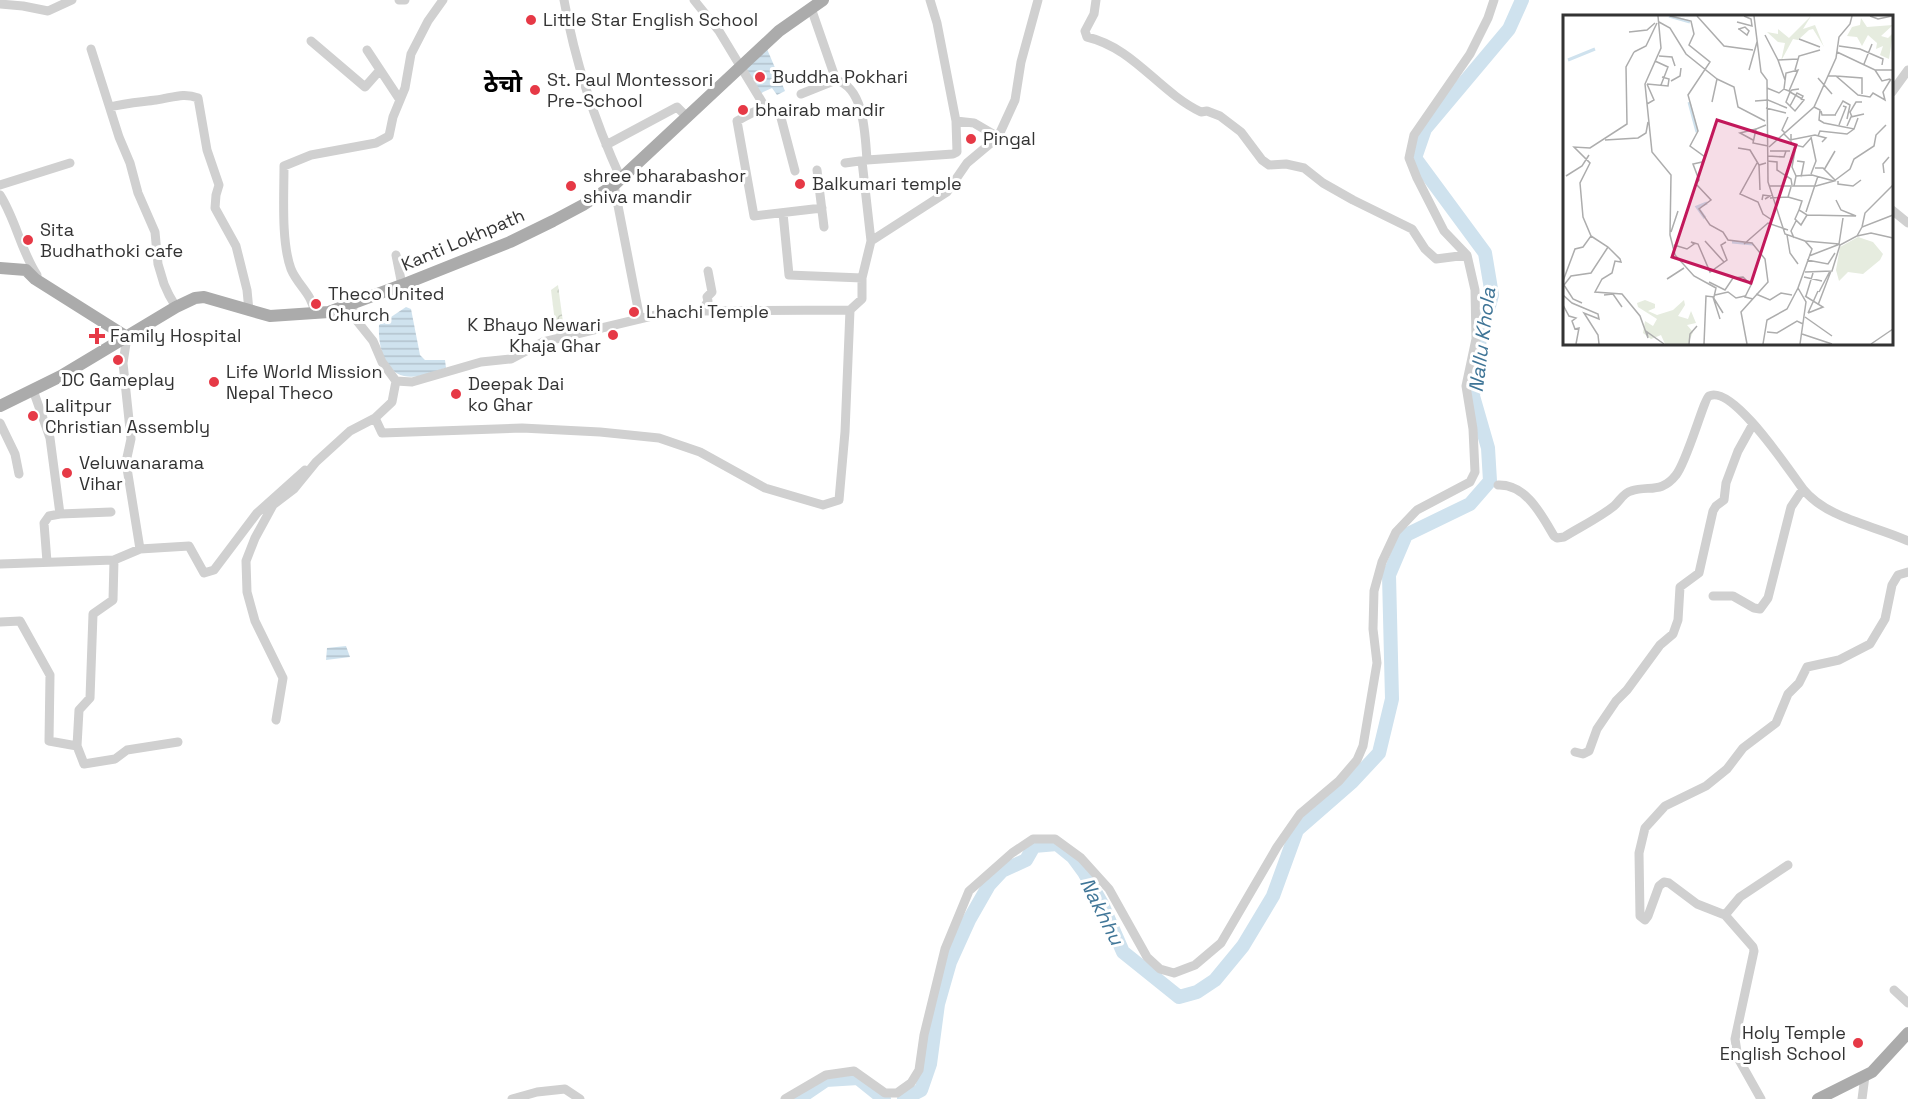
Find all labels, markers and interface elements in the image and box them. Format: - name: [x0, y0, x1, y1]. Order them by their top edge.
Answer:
- place label: Little Star English School: [543, 8, 758, 31]
- marker: Little Star English School: [524, 13, 538, 27]
- inset map: [1563, 15, 1893, 345]
- place label: Buddha Pokhari: [772, 65, 908, 88]
- district label: ठेचो: [484, 68, 523, 99]
- place label: St. Paul Montessori Pre-School: [547, 68, 713, 112]
- marker: Buddha Pokhari: [753, 70, 767, 84]
- marker: St. Paul Montessori Pre-School: [528, 83, 542, 97]
- place label: bhairab mandir: [755, 98, 885, 121]
- marker: bhairab mandir: [736, 103, 750, 117]
- place label: Pingal: [983, 127, 1036, 150]
- marker: Pingal: [964, 132, 978, 146]
- place label: shree bharabashor shiva mandir: [583, 164, 746, 208]
- place label: Balkumari temple: [812, 172, 962, 195]
- marker: Balkumari temple: [793, 177, 807, 191]
- marker: shree bharabashor shiva mandir: [564, 179, 578, 193]
- street label: Kanti Lokhpath: [398, 203, 528, 276]
- place label: Sita Budhathoki cafe: [40, 218, 183, 262]
- marker: Sita Budhathoki cafe: [21, 233, 35, 247]
- place label: Theco United Church: [328, 282, 444, 326]
- water label: Nallu Khola: [1463, 286, 1501, 394]
- marker: Theco United Church: [309, 297, 323, 311]
- place label: Lhachi Temple: [646, 300, 769, 323]
- marker: Lhachi Temple: [627, 305, 641, 319]
- place label: K Bhayo Newari Khaja Ghar: [467, 313, 601, 357]
- place label: Family Hospital: [110, 324, 241, 347]
- marker: Family Hospital: [88, 327, 106, 345]
- marker: K Bhayo Newari Khaja Ghar: [606, 328, 620, 342]
- marker: DC Gameplay: [111, 353, 125, 367]
- place label: Life World Mission Nepal Theco: [226, 360, 382, 404]
- place label: DC Gameplay: [61, 368, 175, 391]
- place label: Deepak Dai ko Ghar: [468, 372, 564, 416]
- marker: Life World Mission Nepal Theco: [207, 375, 221, 389]
- marker: Deepak Dai ko Ghar: [449, 387, 463, 401]
- place label: Lalitpur Christian Assembly: [45, 394, 210, 438]
- marker: Lalitpur Christian Assembly: [26, 409, 40, 423]
- place label: Veluwanarama Vihar: [79, 451, 204, 495]
- marker: Veluwanarama Vihar: [60, 466, 74, 480]
- water label: Nakhhu: [1074, 873, 1131, 951]
- place label: Holy Temple English School: [1720, 1021, 1846, 1065]
- marker: Holy Temple English School: [1851, 1036, 1865, 1050]

